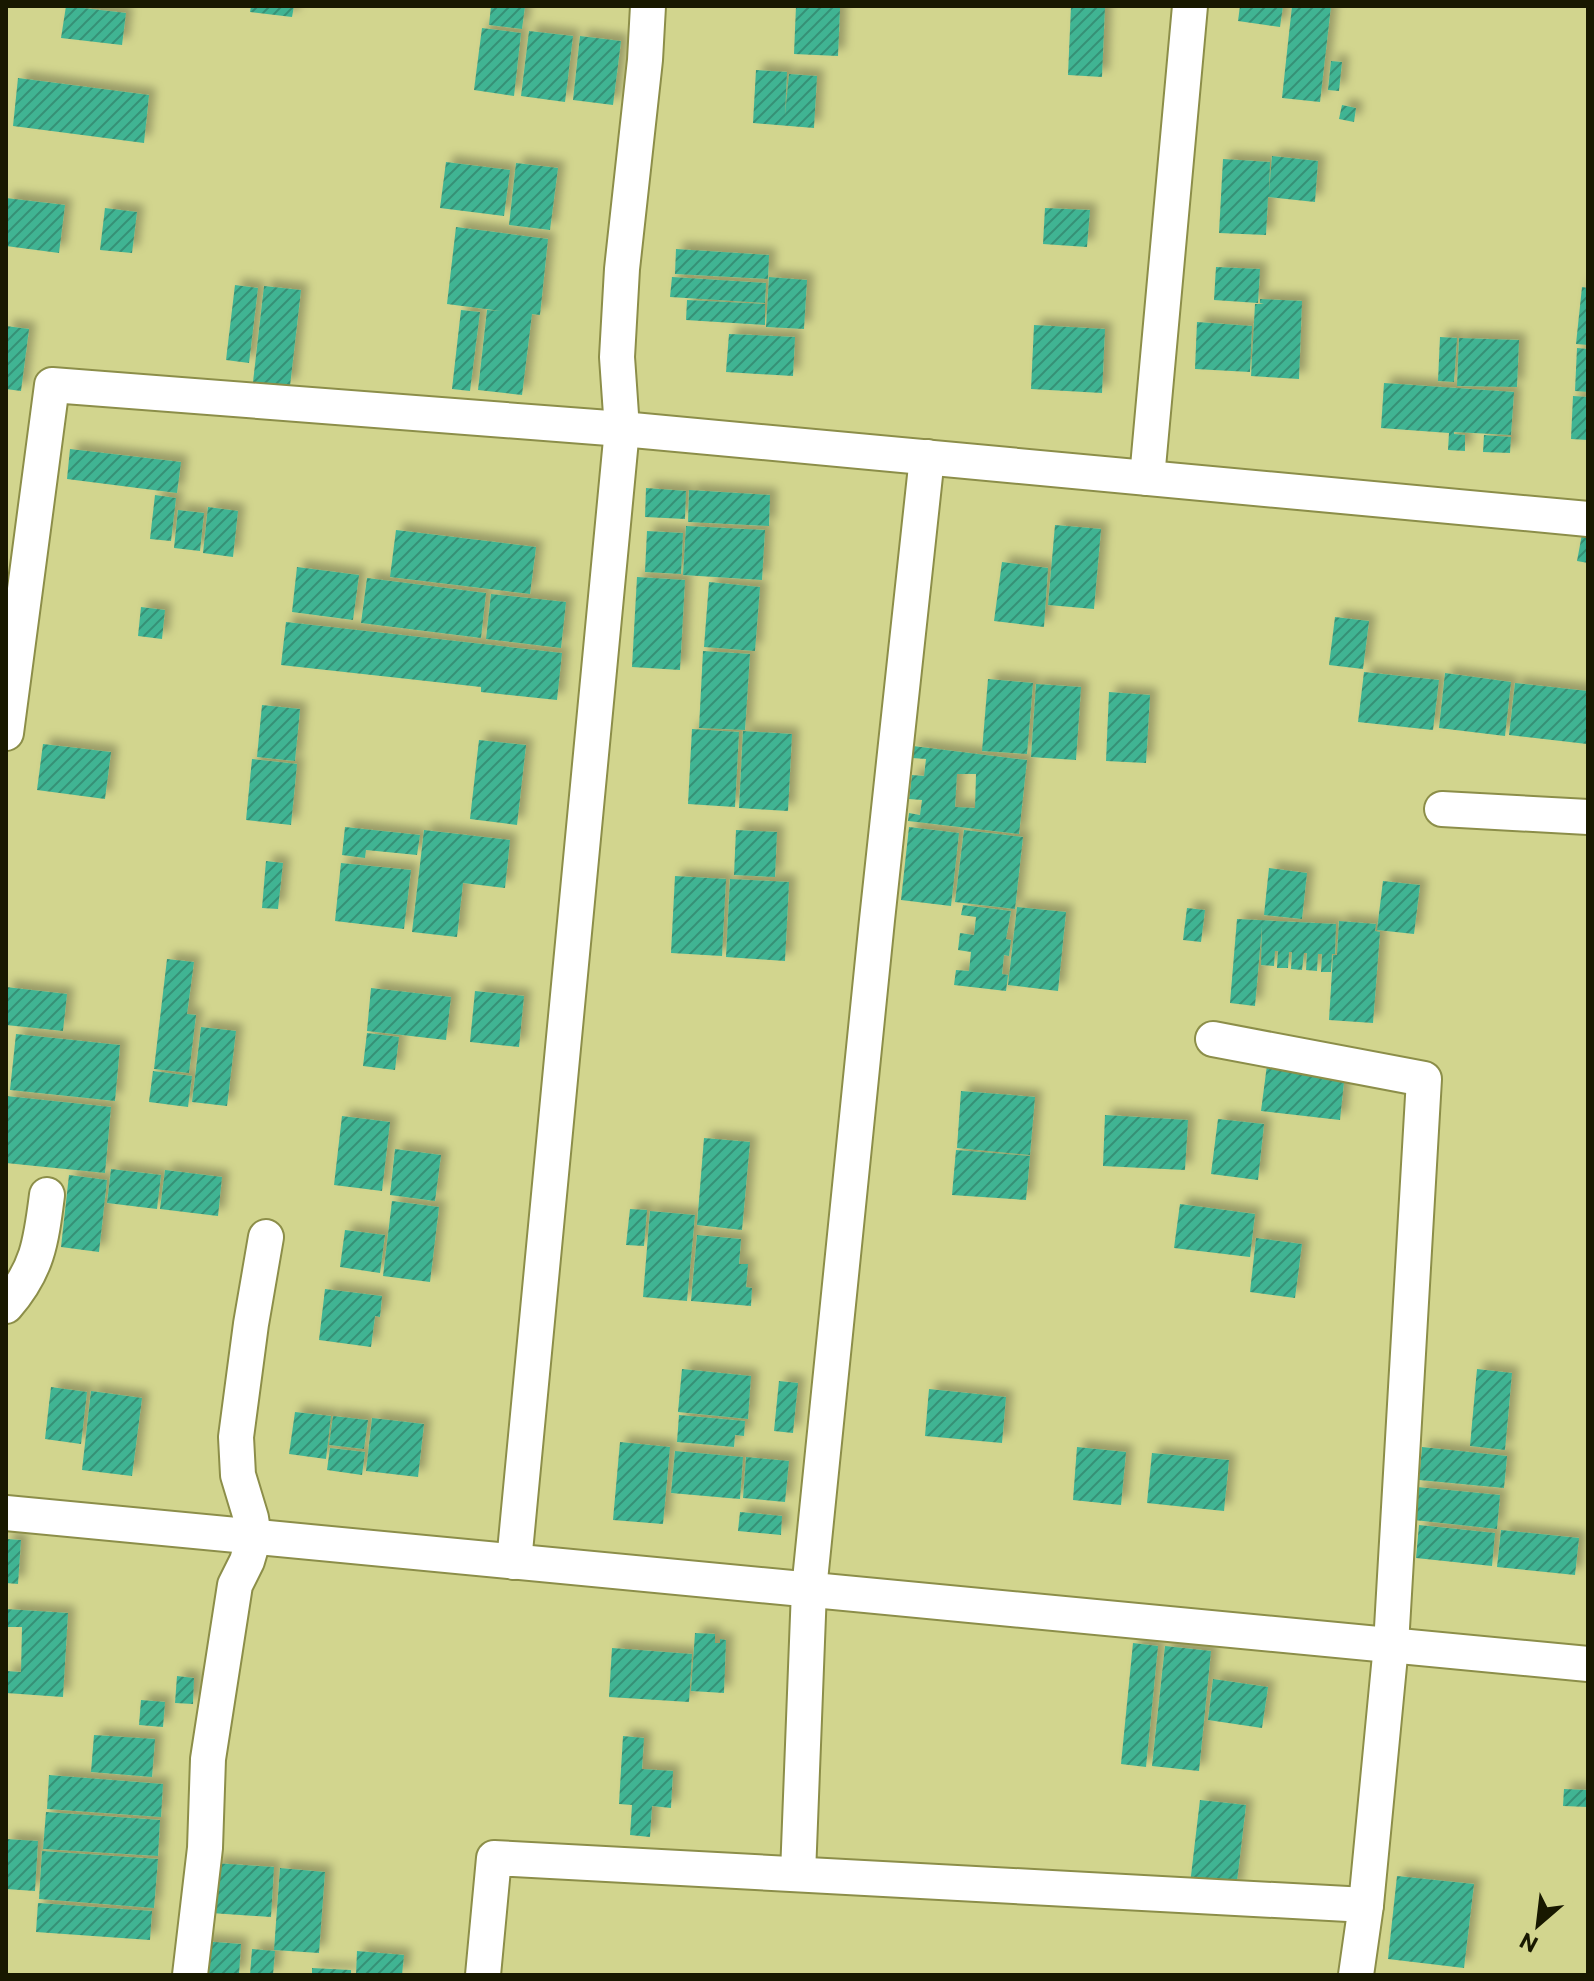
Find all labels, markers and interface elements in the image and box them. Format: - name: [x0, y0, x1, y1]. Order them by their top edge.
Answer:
- north arrow: [1498, 1885, 1578, 1965]
- text: N: [1515, 1927, 1542, 1959]

